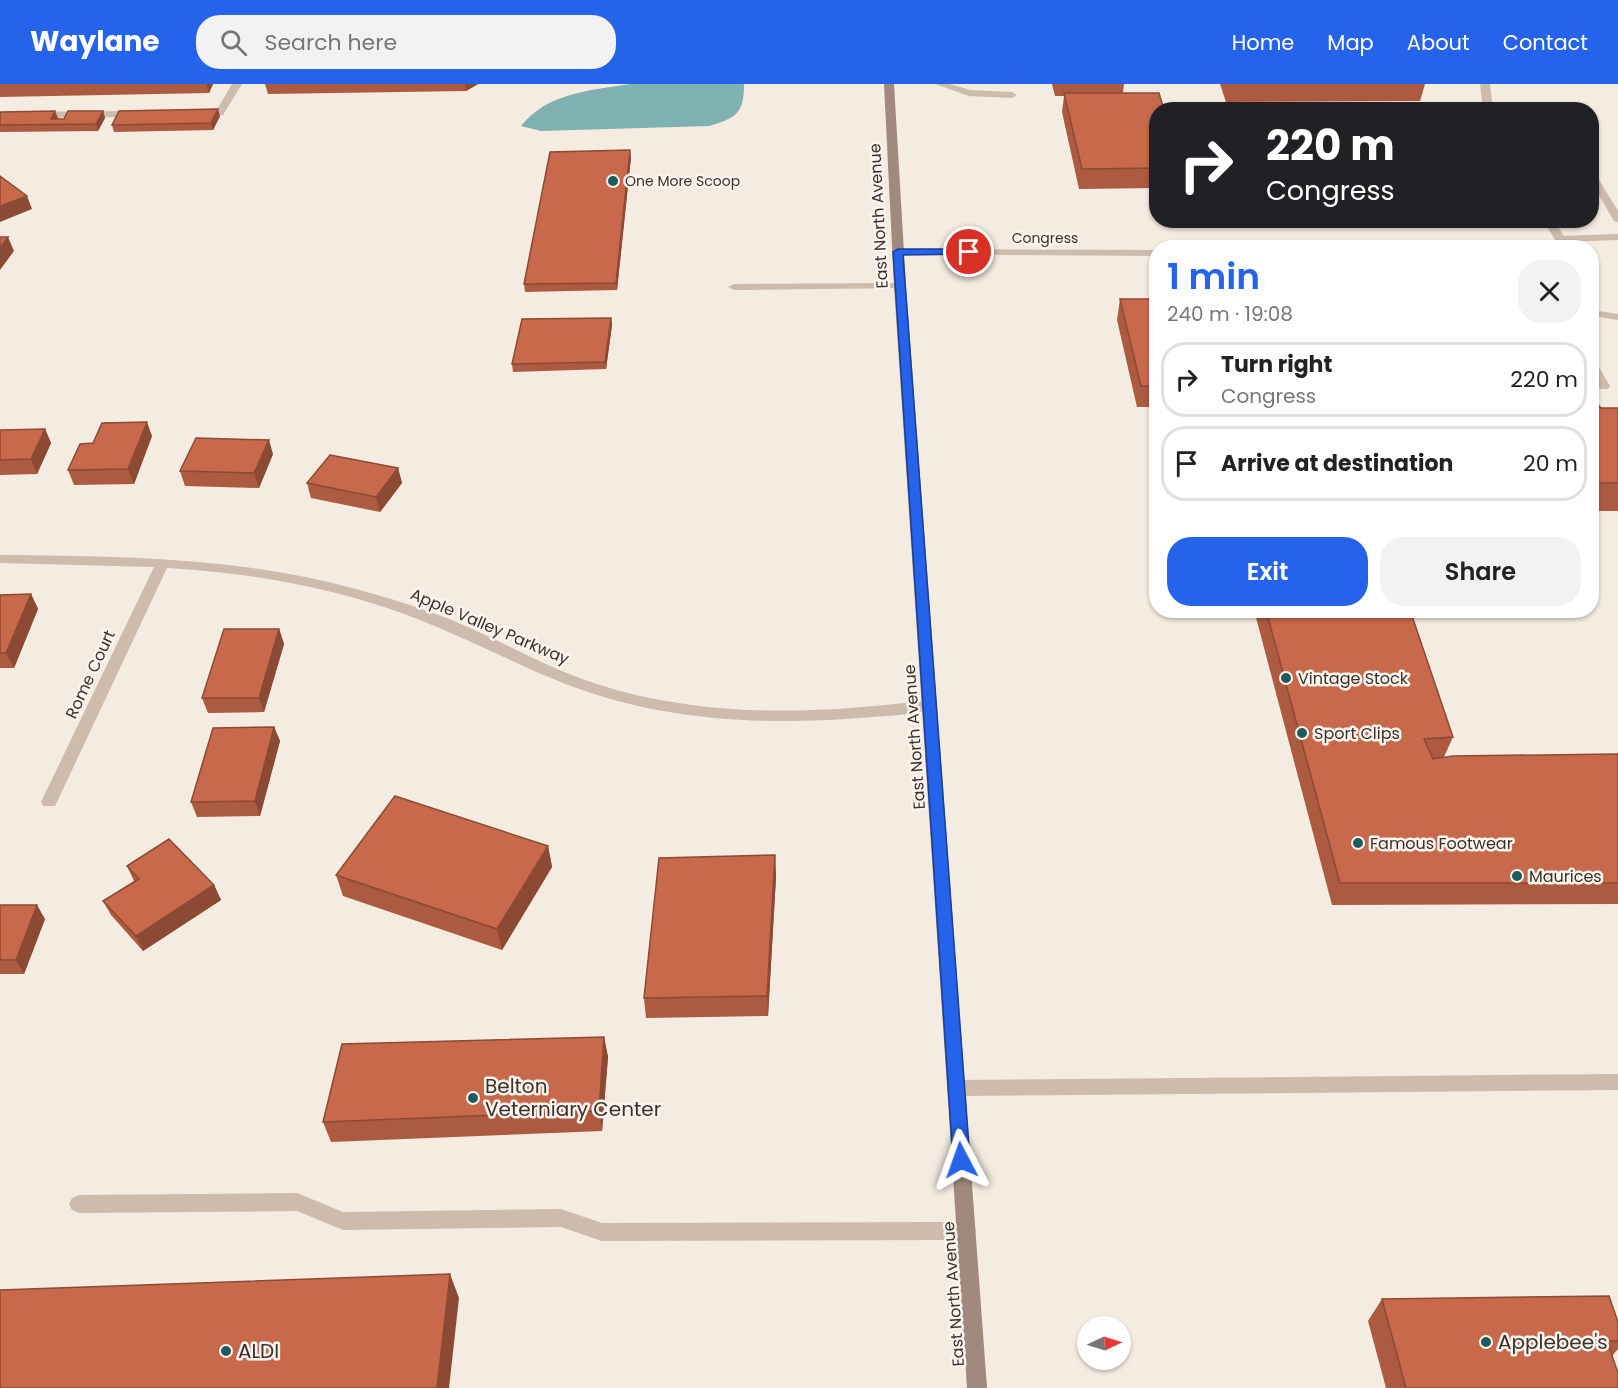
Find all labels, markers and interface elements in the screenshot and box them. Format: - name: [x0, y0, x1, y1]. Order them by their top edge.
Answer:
- search box: [196, 15, 616, 69]
- text: Waylane: [30, 22, 160, 61]
- icon: search: [217, 26, 250, 59]
- text: Search here: [265, 27, 397, 58]
- text: Home: [1232, 28, 1294, 57]
- text: Map: [1327, 28, 1374, 57]
- text: About: [1407, 28, 1470, 57]
- text: Contact: [1503, 28, 1588, 57]
- text: 220 m: [1266, 116, 1395, 175]
- icon: right: [1167, 126, 1245, 204]
- street label: East North Avenue: [863, 143, 894, 289]
- place label: One More Scoop: [625, 171, 740, 191]
- text: Congress: [1266, 172, 1395, 209]
- marker: One More Scoop: [606, 174, 620, 188]
- pin: [943, 226, 994, 277]
- street label: Congress: [1012, 228, 1078, 248]
- icon: arrive: [952, 235, 985, 268]
- text: 1 min: [1167, 251, 1260, 302]
- button: close: [1518, 260, 1581, 323]
- text: 240 m · 19:08: [1167, 300, 1293, 328]
- text: Turn right: [1221, 349, 1332, 380]
- icon: right: [1170, 363, 1203, 396]
- text: 220 m: [1510, 364, 1578, 395]
- text: Congress: [1221, 382, 1316, 410]
- icon: arrive: [1170, 447, 1203, 480]
- text: Arrive at destination: [1221, 448, 1453, 479]
- text: 20 m: [1523, 448, 1578, 479]
- button: Exit: [1167, 537, 1368, 606]
- button: Share: [1380, 537, 1581, 606]
- street label: Apple Valley Parkway: [407, 583, 573, 670]
- street label: Rome Court: [60, 626, 121, 722]
- street label: East North Avenue: [898, 664, 931, 810]
- place label: Vintage Stock: [1298, 667, 1409, 690]
- marker: Vintage Stock: [1279, 671, 1293, 685]
- place label: Sport Clips: [1314, 722, 1400, 745]
- marker: Sport Clips: [1295, 726, 1309, 740]
- place label: Famous Footwear: [1370, 832, 1513, 855]
- marker: Famous Footwear: [1351, 836, 1365, 850]
- place label: Maurices: [1529, 865, 1602, 888]
- marker: Maurices: [1510, 869, 1524, 883]
- place label: Belton Veterniary Center: [485, 1072, 661, 1123]
- marker: Belton Veterniary Center: [466, 1091, 480, 1105]
- position arrow: [929, 1128, 993, 1192]
- street label: East North Avenue: [937, 1221, 970, 1367]
- north arrow: [1077, 1316, 1131, 1370]
- map controls: [1077, 1316, 1131, 1370]
- place label: Applebee's: [1498, 1328, 1608, 1356]
- marker: Applebee's: [1479, 1335, 1493, 1349]
- place label: ALDI: [238, 1337, 279, 1365]
- marker: ALDI: [219, 1344, 233, 1358]

